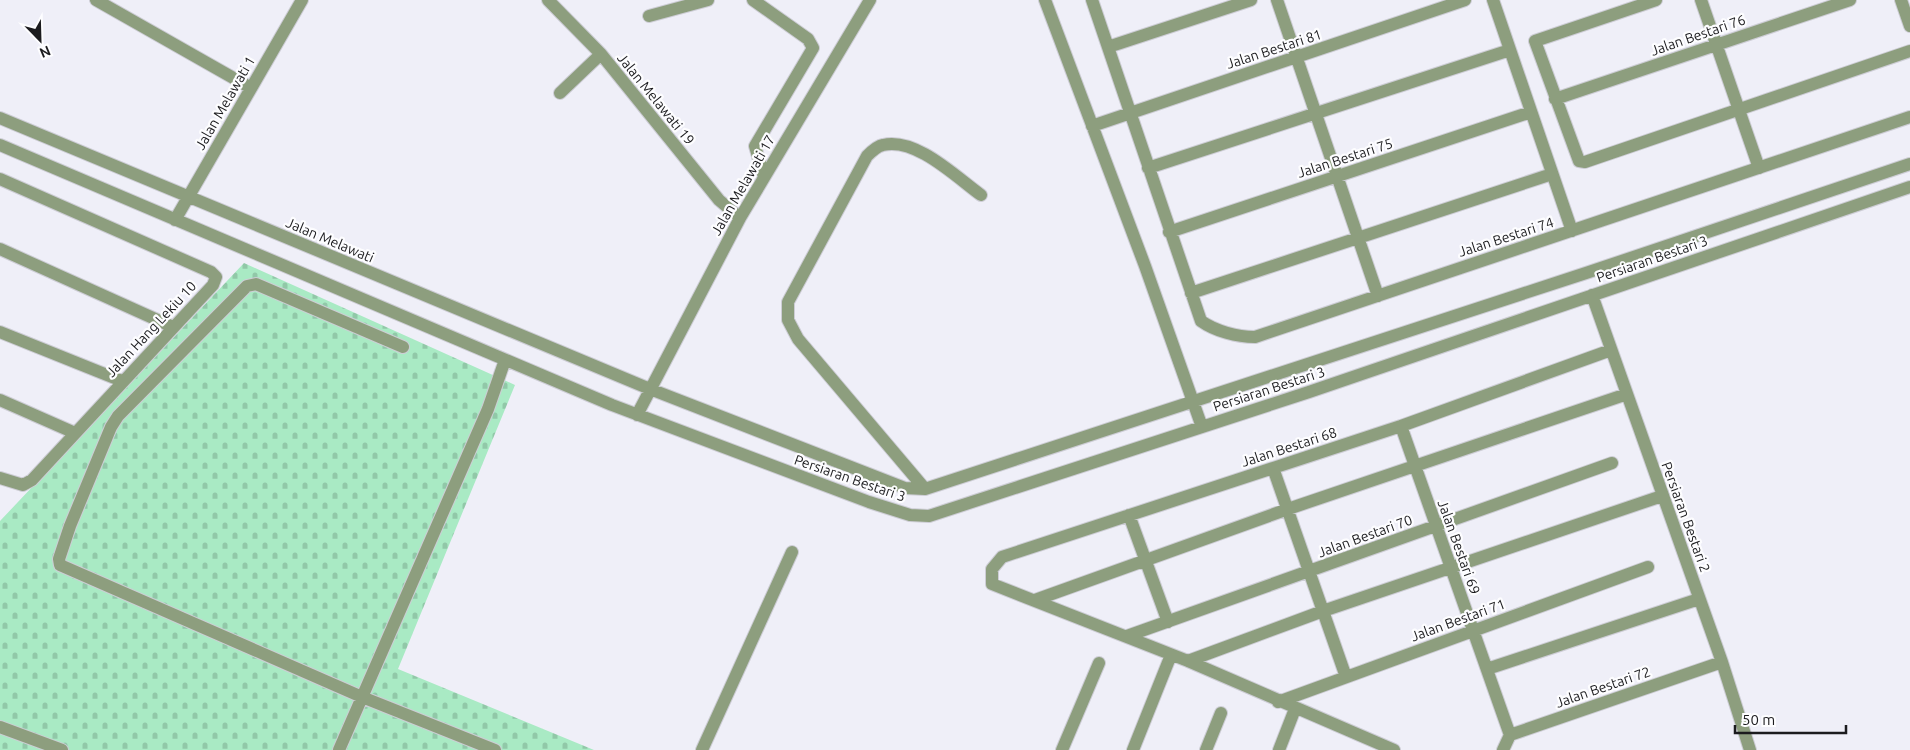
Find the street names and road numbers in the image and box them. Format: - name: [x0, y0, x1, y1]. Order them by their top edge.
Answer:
- street label: Jalan Bestari 76: [1648, 11, 1748, 59]
- street label: Jalan Bestari 81: [1224, 26, 1324, 72]
- street label: Jalan Melawati 19: [614, 50, 698, 148]
- street label: Jalan Melawati 1: [192, 54, 258, 152]
- street label: Jalan Melawati 17: [708, 132, 778, 238]
- street label: Jalan Bestari 75: [1295, 135, 1395, 181]
- street label: Jalan Melawati: [284, 214, 376, 266]
- street label: Jalan Bestari 74: [1456, 214, 1556, 260]
- street label: Persiaran Bestari 3: [1594, 232, 1710, 286]
- street label: Jalan Hang Lekiu 10: [103, 278, 199, 380]
- street label: Persiaran Bestari 3: [1211, 363, 1327, 415]
- street label: Jalan Bestari 68: [1239, 424, 1339, 470]
- street label: Persiaran Bestari 3: [792, 451, 908, 505]
- street label: Persiaran Bestari 2: [1659, 459, 1713, 575]
- street label: Jalan Bestari 69: [1435, 498, 1483, 596]
- street label: Jalan Bestari 70: [1316, 511, 1414, 560]
- street label: Jalan Bestari 71: [1409, 596, 1507, 644]
- street label: Jalan Bestari 72: [1553, 663, 1653, 711]

